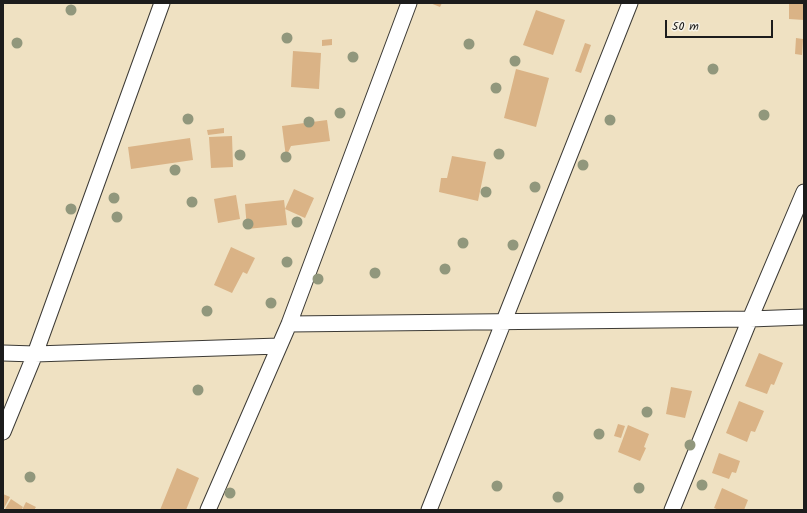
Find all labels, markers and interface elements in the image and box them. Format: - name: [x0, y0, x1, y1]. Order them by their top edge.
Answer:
- scale bar: [667, 12, 775, 38]
- text: 50 m: [672, 17, 699, 36]

